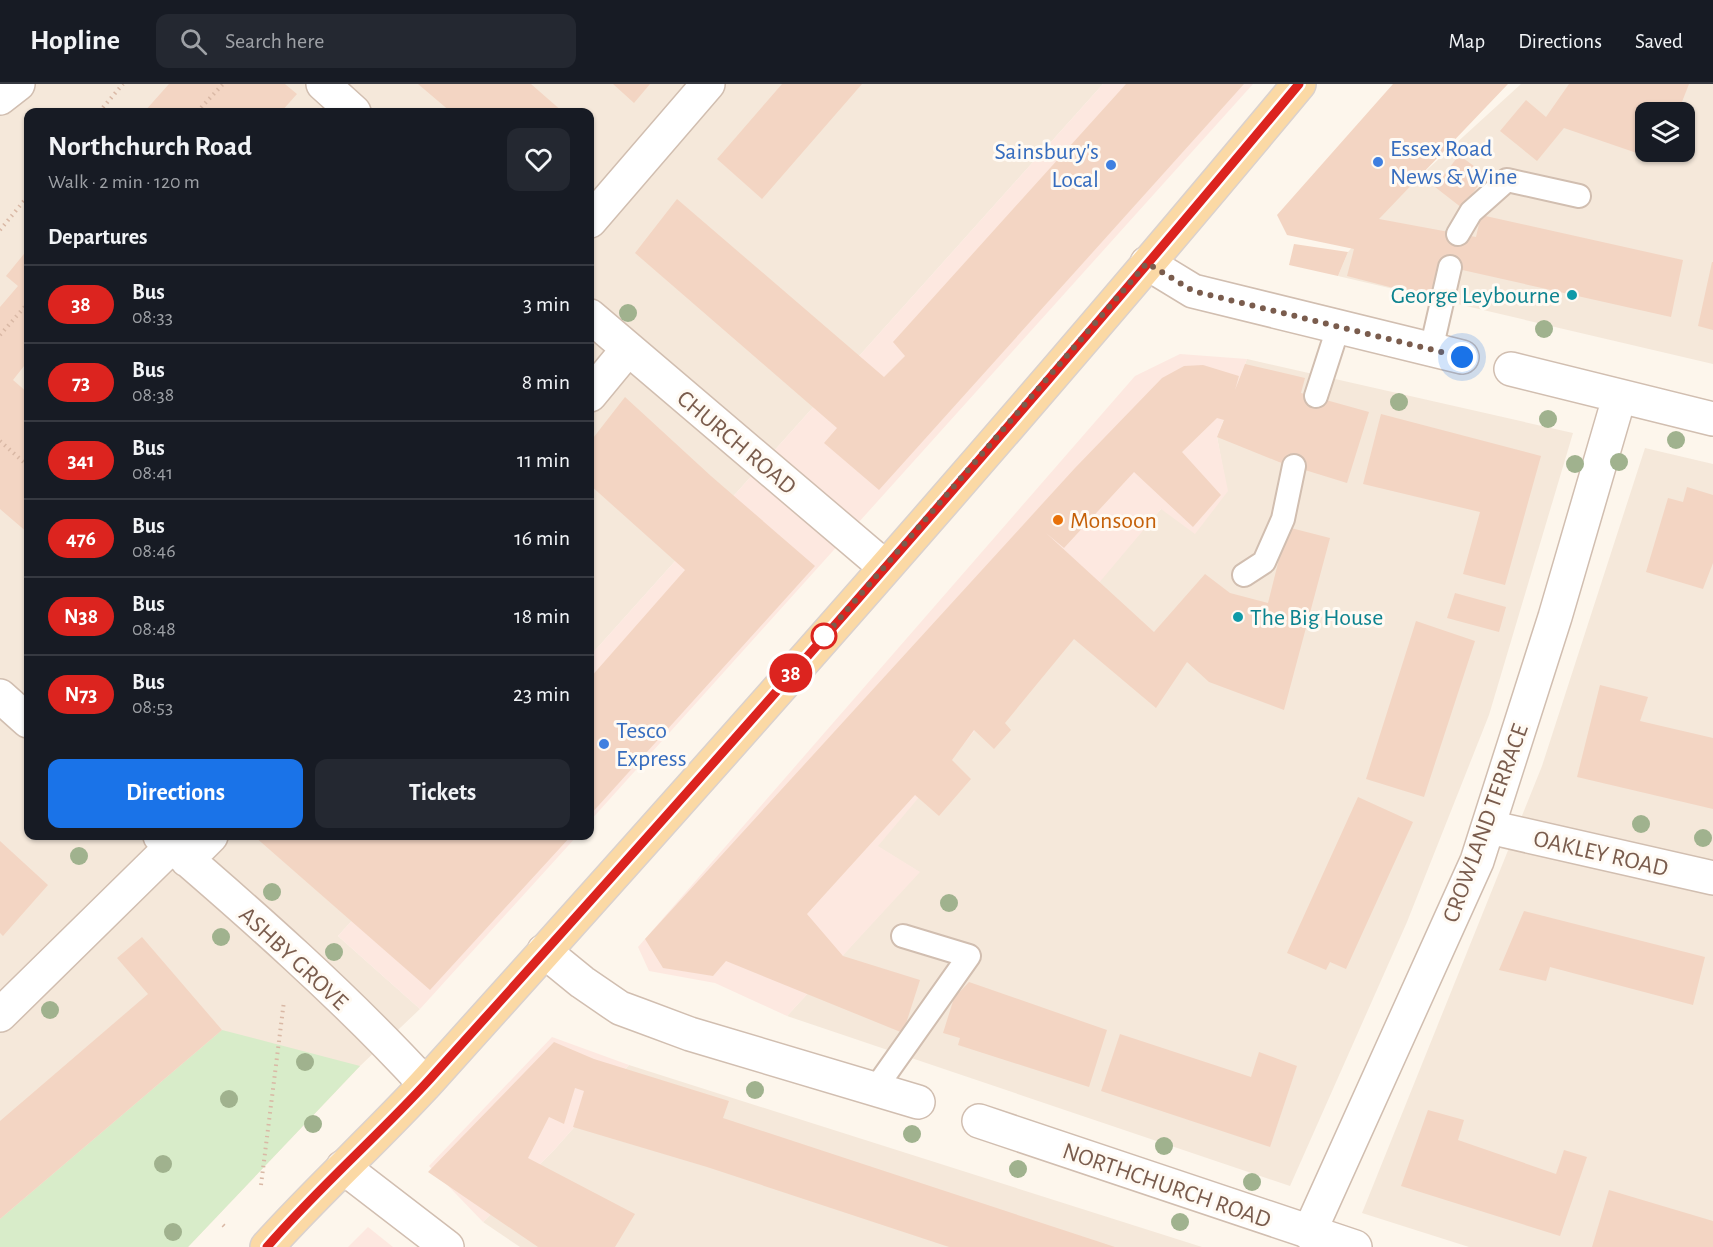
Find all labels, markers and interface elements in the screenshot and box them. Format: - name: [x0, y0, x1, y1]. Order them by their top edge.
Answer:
- search box: [156, 14, 576, 68]
- icon: search: [177, 25, 210, 58]
- text: Hopline: [30, 27, 120, 55]
- text: Search here: [225, 30, 324, 52]
- text: Map: [1449, 31, 1485, 52]
- text: Directions: [1518, 31, 1602, 52]
- text: Saved: [1635, 31, 1683, 52]
- map controls: [1635, 102, 1695, 162]
- button: layers: [1635, 102, 1695, 162]
- button: heart: [507, 128, 570, 191]
- text: Northchurch Road: [48, 133, 252, 161]
- place label: Essex Road News & Wine: [1390, 137, 1517, 189]
- place label: Sainsbury's Local: [995, 140, 1099, 192]
- marker: Essex Road News & Wine: [1371, 155, 1385, 169]
- marker: Sainsbury's Local: [1104, 158, 1118, 172]
- text: Walk · 2 min · 120 m: [48, 172, 200, 192]
- text: Departures: [48, 226, 148, 248]
- text: Bus: [132, 281, 165, 303]
- place label: George Leybourne: [1391, 284, 1560, 308]
- marker: George Leybourne: [1565, 288, 1579, 302]
- text: 3 min: [523, 293, 570, 315]
- text: 38: [71, 294, 91, 315]
- text: 08:33: [132, 307, 173, 327]
- your location: [1447, 342, 1477, 372]
- text: Bus: [132, 359, 165, 381]
- text: 8 min: [522, 371, 570, 393]
- text: 73: [72, 372, 90, 393]
- text: 08:38: [132, 385, 174, 405]
- street label: CHURCH ROAD: [672, 386, 800, 499]
- text: Bus: [132, 437, 165, 459]
- text: 11 min: [517, 449, 570, 471]
- text: 341: [67, 450, 95, 471]
- text: 08:41: [132, 463, 173, 483]
- place label: Monsoon: [1070, 509, 1157, 533]
- marker: Monsoon: [1051, 513, 1065, 527]
- text: Bus: [132, 515, 165, 537]
- text: 16 min: [514, 527, 570, 549]
- text: 476: [66, 528, 96, 549]
- text: 08:46: [132, 541, 176, 561]
- text: Bus: [132, 593, 165, 615]
- text: 18 min: [514, 605, 570, 627]
- text: N38: [64, 606, 98, 627]
- place label: The Big House: [1250, 606, 1383, 630]
- marker: The Big House: [1231, 610, 1245, 624]
- text: 08:48: [132, 619, 176, 639]
- unlabelled marker: [811, 623, 837, 649]
- line badge: 38: [764, 654, 818, 692]
- text: 38: [781, 663, 801, 684]
- text: Bus: [132, 671, 165, 693]
- text: 23 min: [513, 683, 570, 705]
- text: N73: [65, 684, 97, 705]
- text: 08:53: [132, 697, 173, 717]
- place label: Tesco Express: [616, 719, 687, 771]
- street label: CROWLAND TERRACE: [1439, 721, 1533, 926]
- marker: Tesco Express: [597, 737, 611, 751]
- button: Directions: [48, 759, 303, 828]
- button: Tickets: [315, 759, 570, 828]
- street label: OAKLEY ROAD: [1531, 827, 1670, 881]
- street label: ASHBY GROVE: [234, 903, 352, 1015]
- street label: NORTHCHURCH ROAD: [1059, 1139, 1274, 1233]

